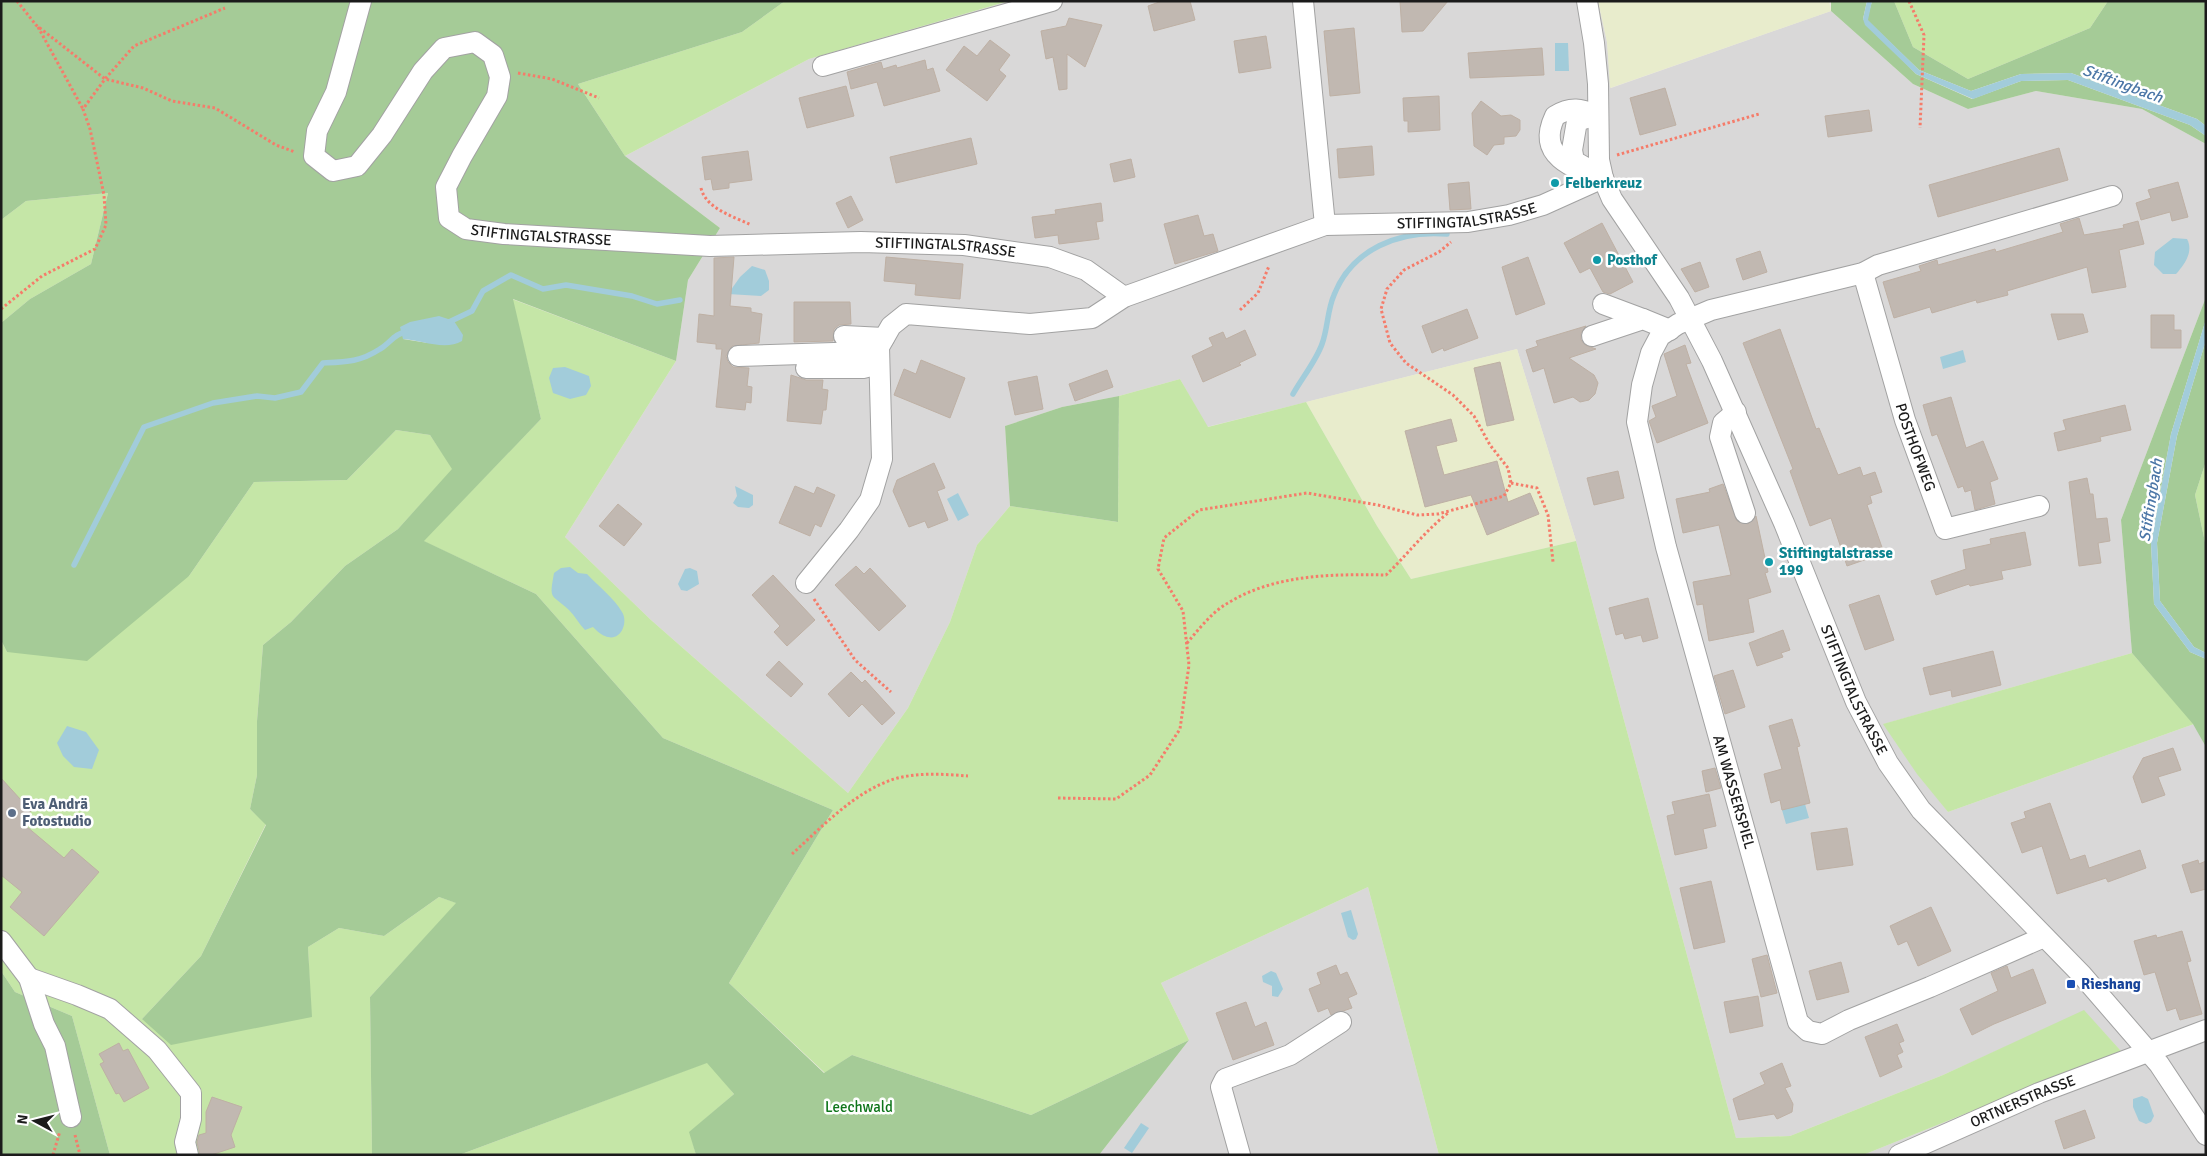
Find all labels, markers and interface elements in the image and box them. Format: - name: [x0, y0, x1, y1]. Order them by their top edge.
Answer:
- water label: Stiftingbach: [2080, 60, 2167, 108]
- place label: Felberkreuz: [1565, 174, 1642, 192]
- marker: Felberkreuz: [1549, 177, 1561, 189]
- street label: STIFTINGTALSTRASSE: [1397, 198, 1539, 232]
- street label: STIFTINGTALSTRASSE: [470, 221, 612, 249]
- street label: STIFTINGTALSTRASSE: [875, 233, 1017, 261]
- place label: Posthof: [1607, 251, 1659, 269]
- marker: Posthof: [1591, 254, 1603, 266]
- street label: POSTHOFWEG: [1892, 401, 1939, 494]
- water label: Stiftingbach: [2135, 456, 2168, 543]
- place label: Stiftingtalstrasse 199: [1779, 544, 1893, 579]
- marker: Stiftingtalstrasse 199: [1763, 556, 1775, 568]
- street label: STIFTINGTALSTRASSE: [1817, 622, 1891, 758]
- street label: AM WASSERSPIEL: [1709, 733, 1759, 851]
- place label: Eva Andrä Fotostudio: [22, 795, 92, 830]
- marker: Eva Andrä Fotostudio: [6, 807, 18, 819]
- place label: Rieshang: [2081, 975, 2141, 993]
- marker: Rieshang: [2065, 978, 2077, 990]
- street label: ORTNERSTRASSE: [1967, 1071, 2078, 1131]
- north arrow: [10, 1096, 60, 1146]
- park label: Leechwald: [825, 1098, 893, 1116]
- text: N: [14, 1114, 32, 1125]

